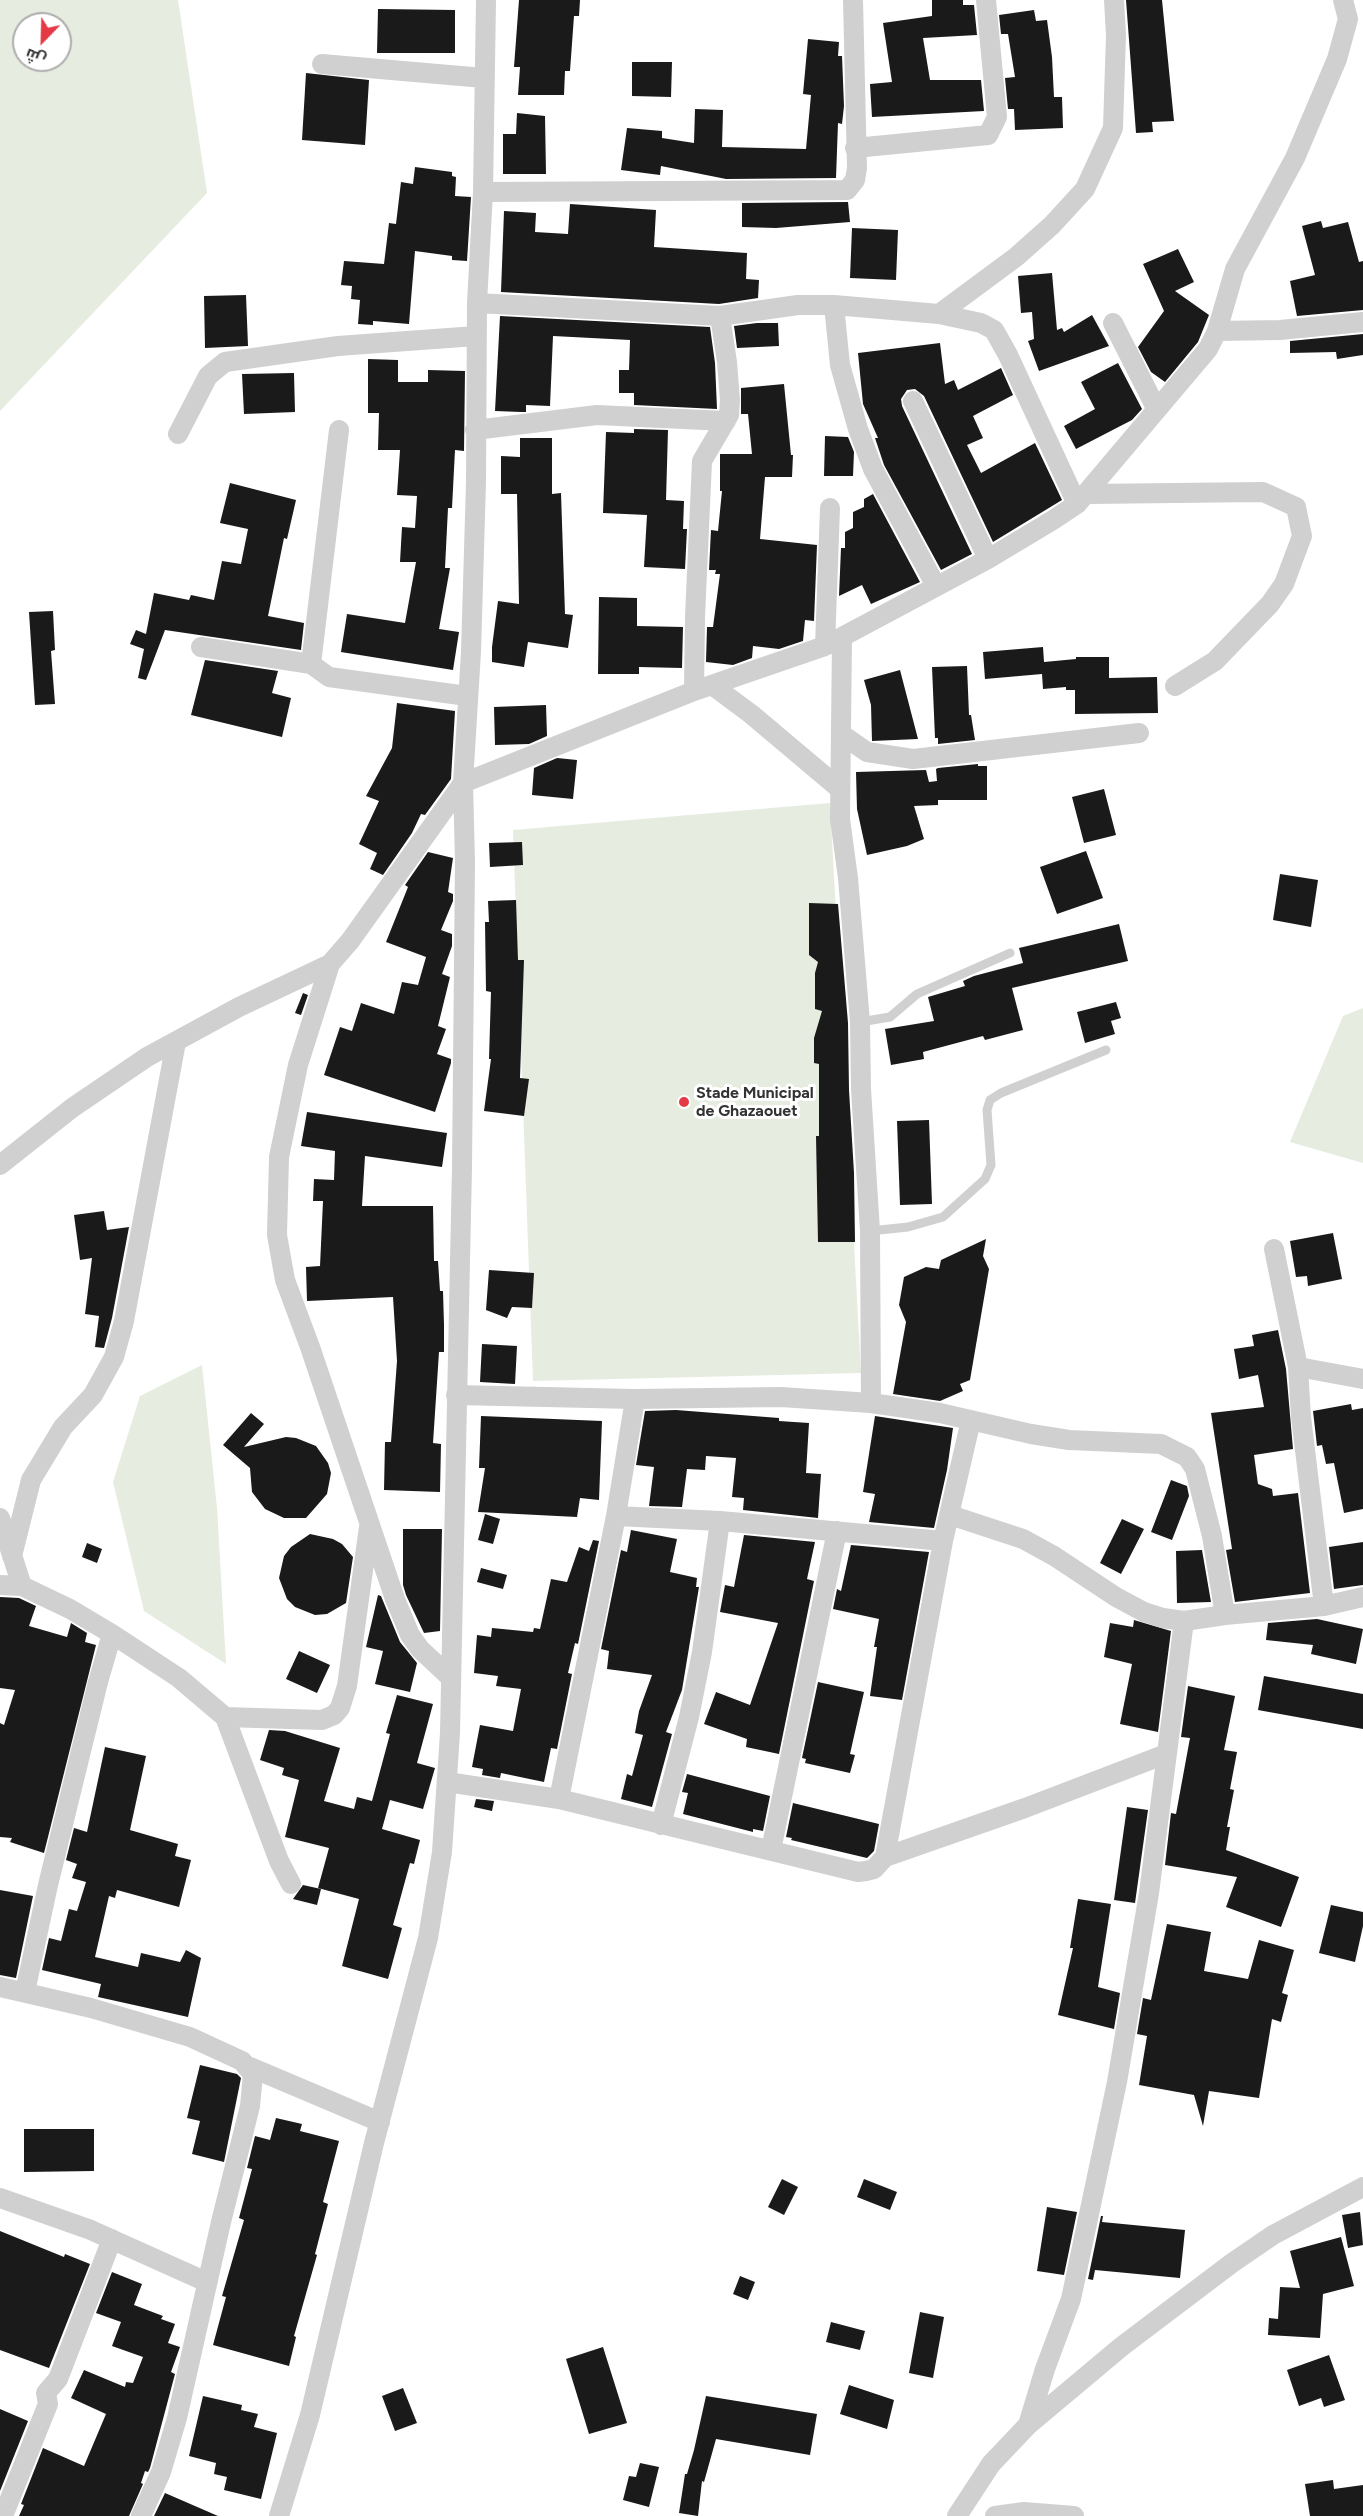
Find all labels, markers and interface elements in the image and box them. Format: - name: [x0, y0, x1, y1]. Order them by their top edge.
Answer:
- north arrow: [12, 12, 72, 72]
- text: ش: [22, 44, 49, 70]
- place label: Stade Municipal de Ghazaouet: [696, 1083, 814, 1121]
- marker: Stade Municipal de Ghazaouet: [677, 1095, 691, 1109]

